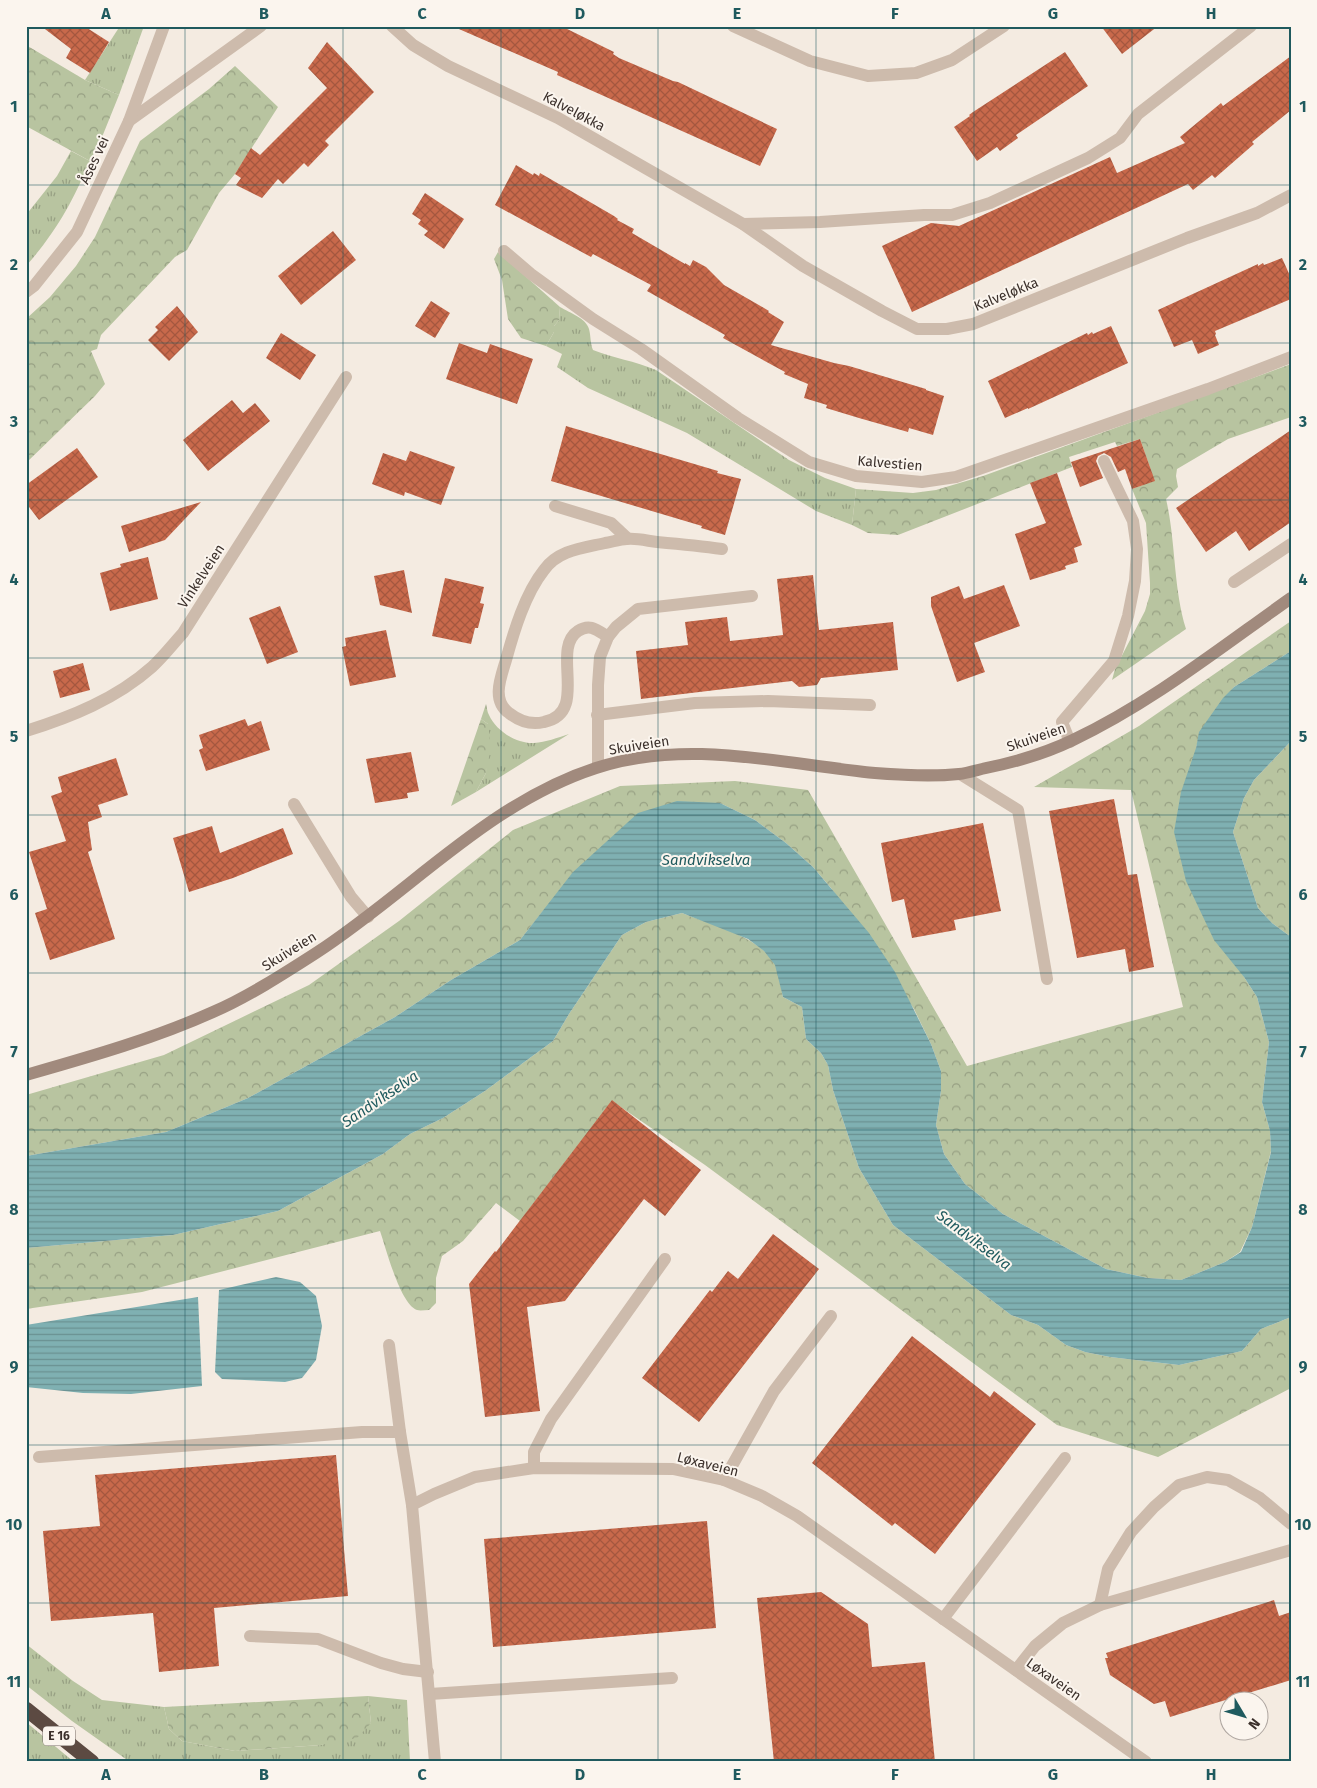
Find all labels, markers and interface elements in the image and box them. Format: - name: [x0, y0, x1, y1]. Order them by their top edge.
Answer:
- text: A: [100, 4, 111, 23]
- text: B: [259, 4, 269, 23]
- text: C: [417, 4, 427, 23]
- text: D: [575, 4, 585, 23]
- text: E: [733, 4, 741, 23]
- text: F: [891, 4, 899, 23]
- text: G: [1048, 4, 1058, 23]
- text: H: [1206, 4, 1216, 23]
- street label: Kalveløkka: [540, 88, 608, 135]
- text: 1: [10, 97, 18, 116]
- text: 1: [1299, 97, 1307, 116]
- street label: Åses vei: [75, 133, 113, 187]
- text: 2: [10, 255, 18, 274]
- text: 2: [1299, 255, 1307, 274]
- street label: Kalveløkka: [971, 274, 1041, 315]
- text: 3: [9, 412, 18, 431]
- text: 3: [1298, 412, 1307, 431]
- street label: Kalvestien: [857, 452, 923, 475]
- street label: Vinkelveien: [174, 541, 228, 611]
- text: 4: [9, 570, 19, 589]
- text: 4: [1298, 570, 1308, 589]
- street label: Skuiveien: [1005, 719, 1068, 755]
- text: 5: [10, 727, 19, 746]
- text: 5: [1299, 727, 1308, 746]
- street label: Skuiveien: [608, 732, 671, 759]
- water label: Sandvikselva: [661, 851, 750, 869]
- text: 6: [9, 885, 19, 904]
- text: 6: [1298, 885, 1308, 904]
- street label: Skuiveien: [259, 928, 320, 975]
- text: 7: [10, 1042, 18, 1061]
- text: 7: [1299, 1042, 1307, 1061]
- water label: Sandvikselva: [337, 1067, 422, 1132]
- text: 8: [9, 1200, 19, 1219]
- text: 8: [1298, 1200, 1308, 1219]
- water label: Sandvikselva: [932, 1206, 1015, 1274]
- text: 9: [10, 1357, 19, 1376]
- text: 9: [1299, 1357, 1308, 1376]
- street label: Løxaveien: [675, 1449, 740, 1480]
- text: 10: [6, 1515, 22, 1534]
- text: 10: [1295, 1515, 1311, 1534]
- street label: Løxaveien: [1023, 1654, 1084, 1704]
- text: 11: [7, 1672, 21, 1691]
- text: 11: [1296, 1672, 1310, 1691]
- north arrow: [1220, 1690, 1270, 1740]
- text: N: [1244, 1715, 1263, 1733]
- road number: E 16: [43, 1726, 75, 1745]
- text: A: [100, 1765, 111, 1784]
- text: B: [259, 1765, 269, 1784]
- text: C: [417, 1765, 427, 1784]
- text: D: [575, 1765, 585, 1784]
- text: E: [733, 1765, 741, 1784]
- text: F: [891, 1765, 899, 1784]
- text: G: [1048, 1765, 1058, 1784]
- text: H: [1206, 1765, 1216, 1784]

